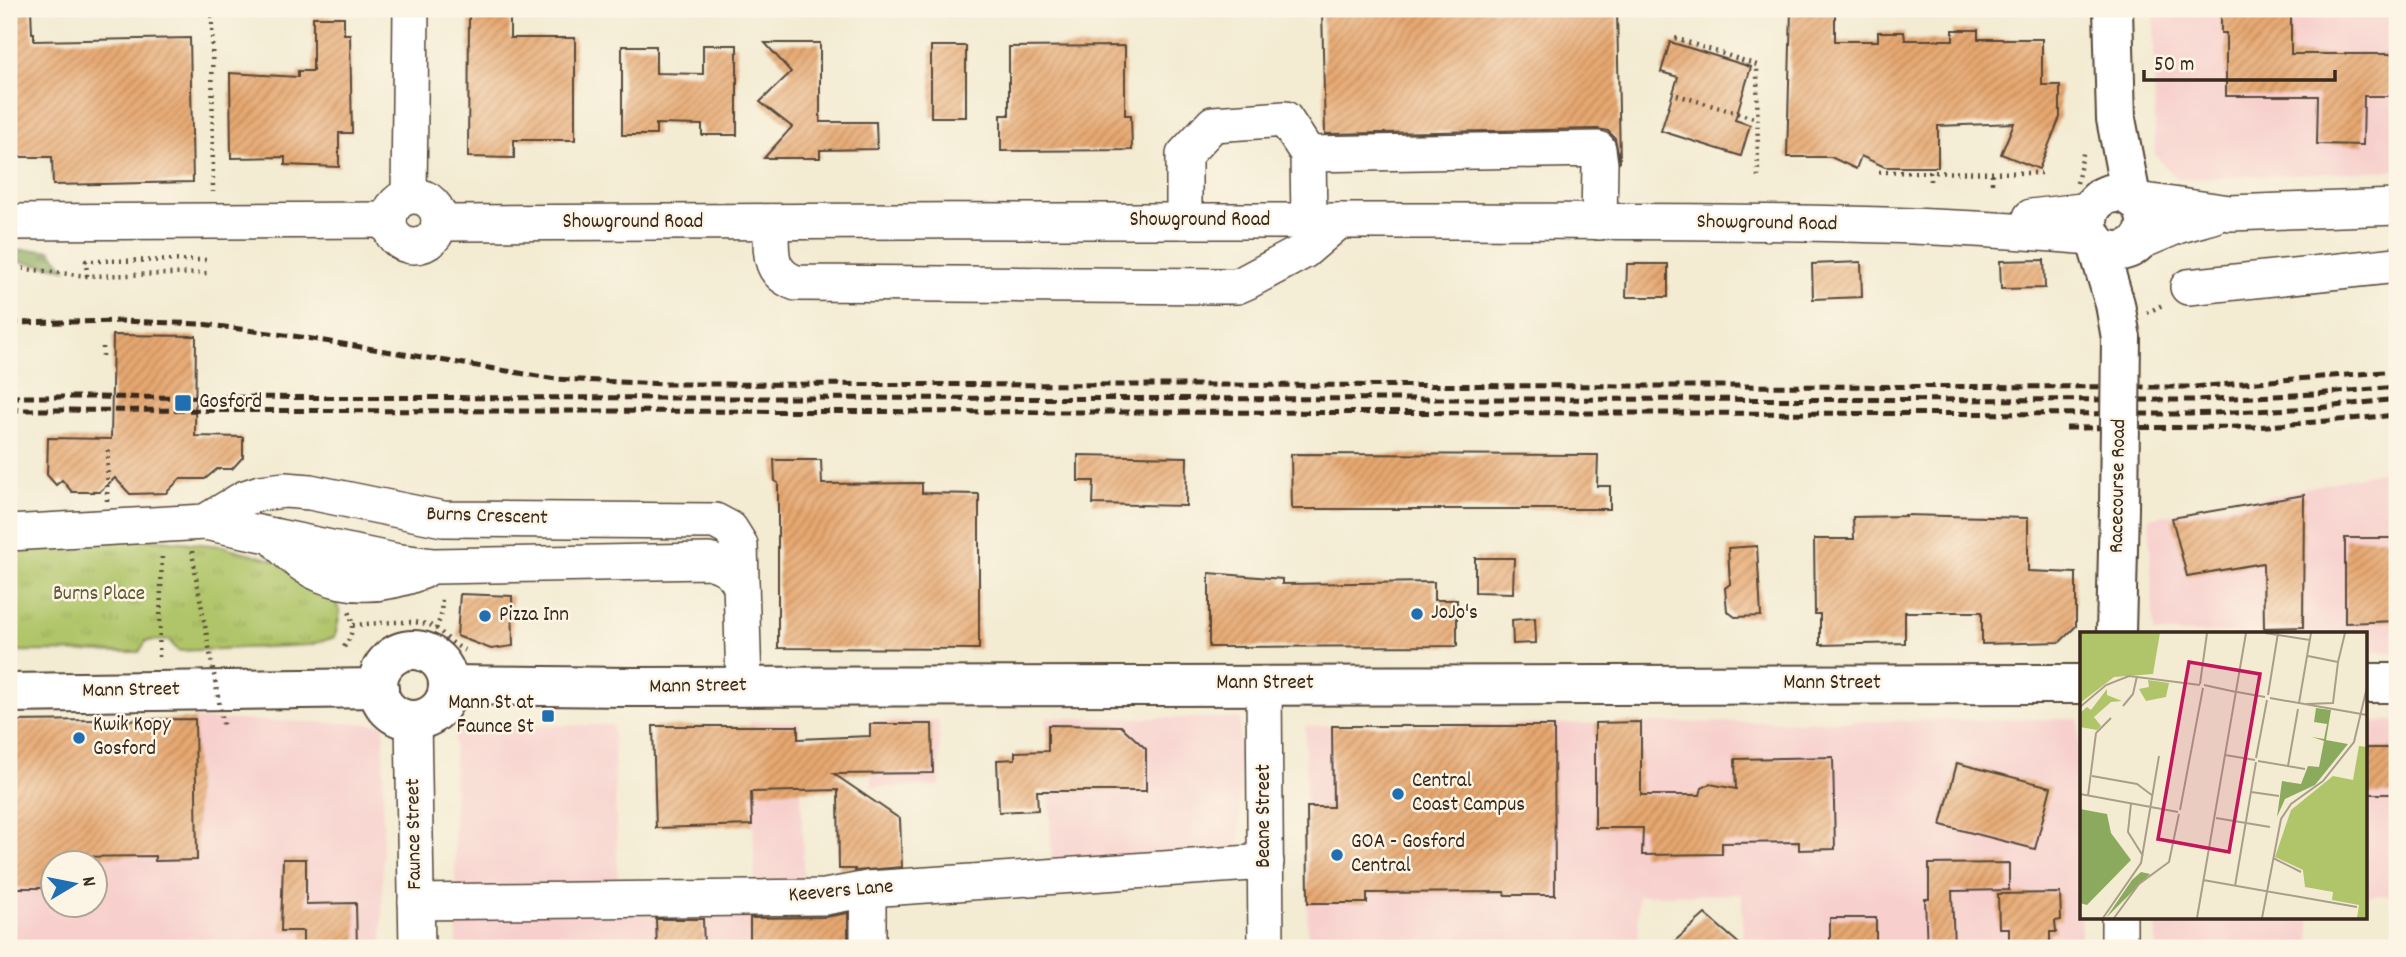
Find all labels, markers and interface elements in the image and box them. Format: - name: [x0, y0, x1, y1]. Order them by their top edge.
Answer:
- scale bar: [2144, 38, 2334, 82]
- text: 50 m: [2154, 51, 2194, 81]
- street label: Showground Road: [1130, 206, 1270, 236]
- street label: Showground Road: [563, 208, 703, 238]
- street label: Showground Road: [1696, 208, 1838, 240]
- place label: Gosford: [199, 388, 262, 418]
- marker: Gosford: [173, 393, 193, 413]
- street label: Racecourse Road: [2103, 418, 2135, 554]
- street label: Burns Crescent: [426, 500, 548, 534]
- park label: Burns Place: [53, 580, 145, 610]
- place label: JoJo's: [1431, 599, 1478, 629]
- place label: Pizza Inn: [499, 601, 569, 631]
- marker: JoJo's: [1409, 606, 1425, 622]
- marker: Pizza Inn: [477, 608, 493, 624]
- inset map: [2080, 632, 2368, 918]
- street label: Mann Street: [1216, 669, 1314, 699]
- street label: Mann Street: [1783, 669, 1881, 699]
- street label: Mann Street: [649, 671, 747, 703]
- street label: Mann Street: [82, 675, 180, 707]
- place label: Mann St at Faunce St: [448, 689, 534, 743]
- marker: Mann St at Faunce St: [540, 708, 556, 724]
- place label: Kwik Kopy Gosford: [93, 711, 171, 765]
- marker: Kwik Kopy Gosford: [71, 730, 87, 746]
- street label: Beane Street: [1250, 764, 1280, 868]
- place label: Central Coast Campus: [1412, 767, 1525, 821]
- street label: Faunce Street: [399, 778, 431, 890]
- marker: Central Coast Campus: [1390, 786, 1406, 802]
- place label: GOA - Gosford Central: [1351, 828, 1465, 882]
- marker: GOA - Gosford Central: [1329, 847, 1345, 863]
- north arrow: [38, 848, 108, 918]
- street label: Keevers Lane: [787, 872, 895, 912]
- text: N: [73, 875, 101, 889]

